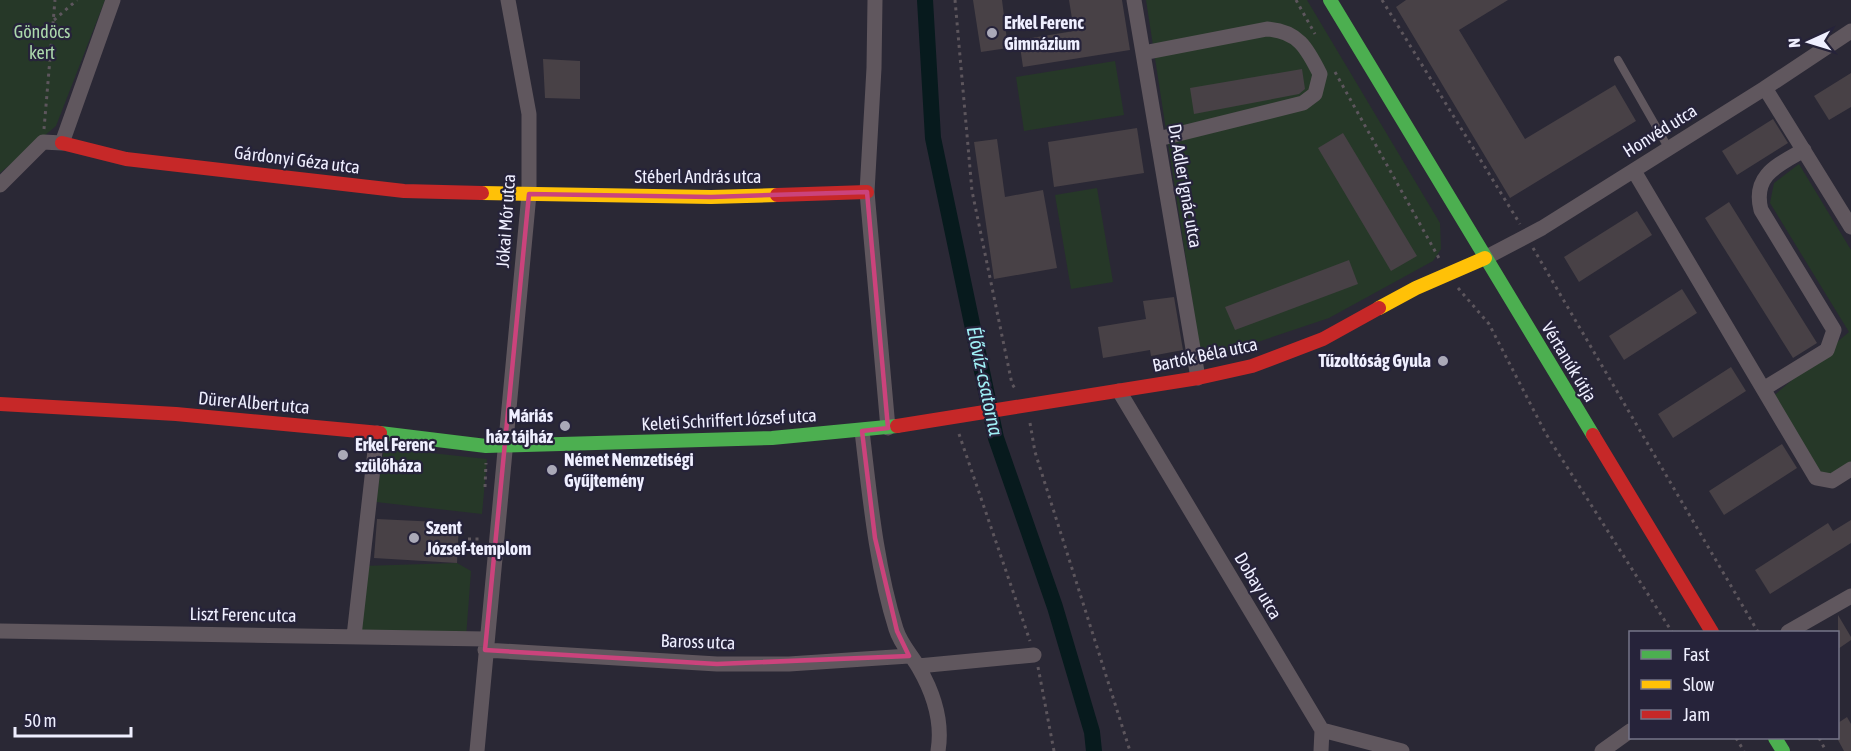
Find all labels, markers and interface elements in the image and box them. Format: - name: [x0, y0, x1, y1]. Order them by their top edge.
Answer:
- place label: Erkel Ferenc Gimnázium: [1004, 12, 1084, 54]
- north arrow: [1779, 12, 1839, 72]
- park label: Göndöcs kert: [14, 21, 70, 63]
- marker: Erkel Ferenc Gimnázium: [985, 26, 999, 40]
- text: N: [1785, 38, 1803, 48]
- street label: Honvéd utca: [1619, 100, 1700, 161]
- street label: Dr. Adler Ignác utca: [1164, 122, 1207, 250]
- street label: Gárdonyi Géza utca: [233, 141, 361, 178]
- street label: Stéberl András utca: [635, 166, 761, 187]
- street label: Jókai Mór utca: [492, 173, 519, 269]
- street label: Vértanúk útja: [1537, 318, 1601, 405]
- water label: Élővíz-csatorna: [963, 324, 1008, 438]
- street label: Bartók Béla utca: [1150, 333, 1259, 376]
- place label: Tűzoltóság Gyula: [1319, 350, 1431, 371]
- marker: Tűzoltóság Gyula: [1436, 354, 1450, 368]
- street label: Dürer Albert utca: [197, 387, 311, 418]
- street label: Keleti Schriffert József utca: [641, 404, 817, 435]
- place label: Máriás ház tájház: [486, 405, 554, 447]
- marker: Máriás ház tájház: [558, 419, 572, 433]
- place label: Erkel Ferenc szülőháza: [355, 434, 435, 476]
- marker: Erkel Ferenc szülőháza: [336, 448, 350, 462]
- place label: Német Nemzetiségi Gyűjtemény: [564, 449, 694, 491]
- marker: Német Nemzetiségi Gyűjtemény: [545, 463, 559, 477]
- place label: Szent József-templom: [425, 517, 531, 559]
- marker: Szent József-templom: [407, 531, 421, 545]
- street label: Dobay utca: [1230, 549, 1287, 623]
- street label: Liszt Ferenc utca: [189, 603, 297, 626]
- street label: Baross utca: [660, 630, 736, 653]
- legend: [1629, 631, 1839, 739]
- text: Fast: [1683, 644, 1710, 665]
- text: Slow: [1683, 674, 1714, 695]
- scale bar: [15, 700, 130, 738]
- text: Jam: [1683, 704, 1710, 725]
- text: 50 m: [24, 710, 56, 731]

